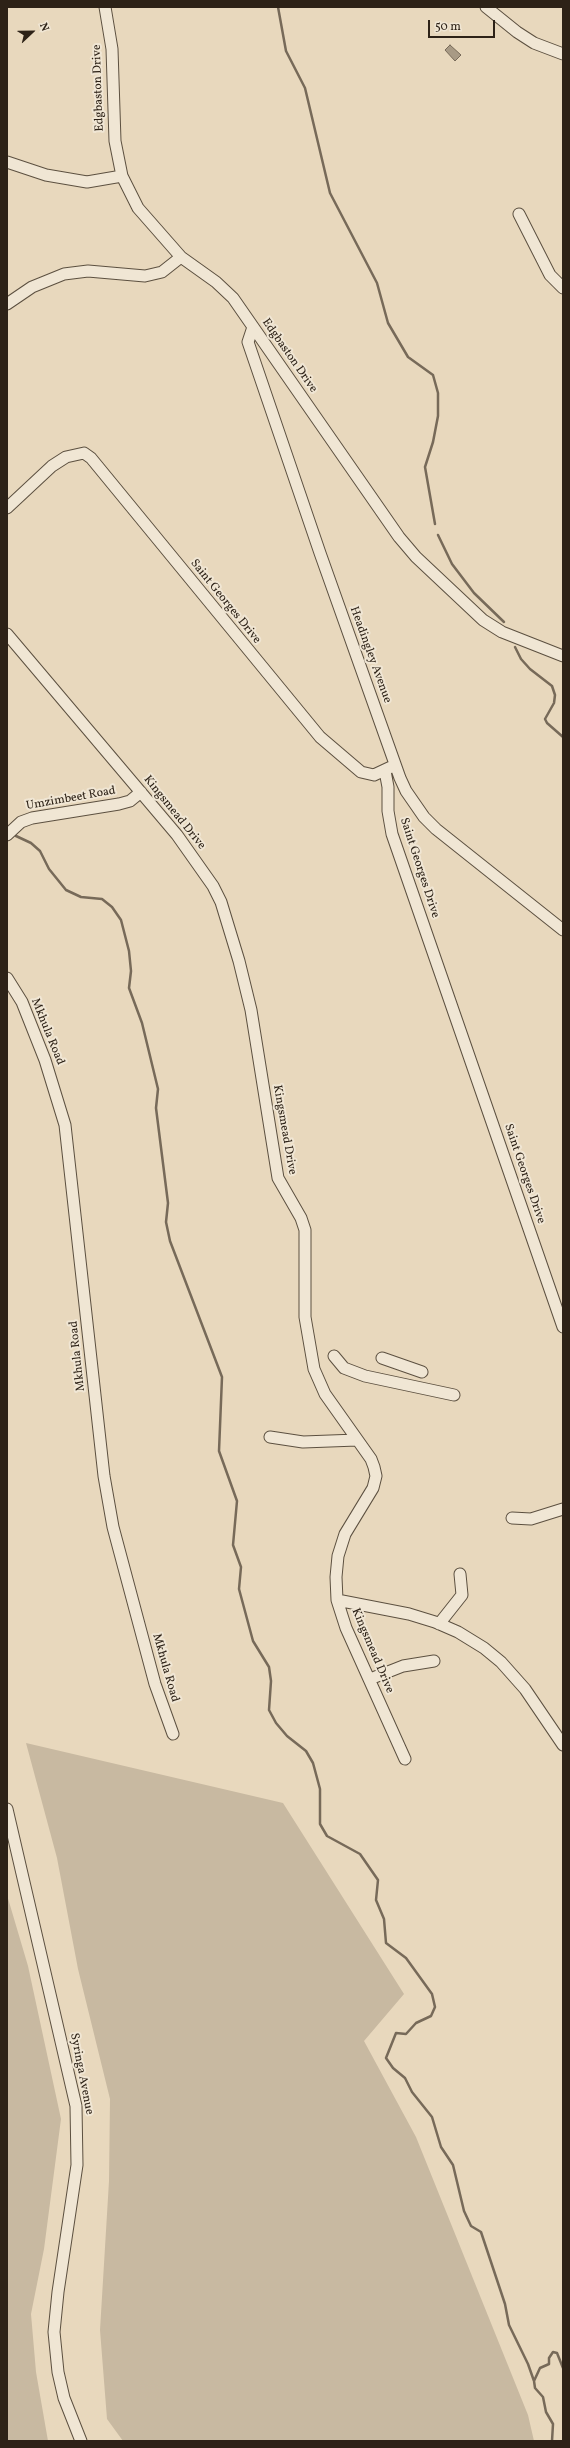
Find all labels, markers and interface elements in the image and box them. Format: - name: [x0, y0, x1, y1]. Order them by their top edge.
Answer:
- north arrow: [12, 12, 52, 52]
- scale bar: [430, 12, 497, 38]
- text: 50 m: [435, 19, 461, 35]
- text: N: [35, 21, 52, 34]
- street label: Edgbaston Drive: [90, 44, 108, 132]
- street label: Edgbaston Drive: [258, 316, 320, 396]
- street label: Saint Georges Drive: [187, 557, 263, 647]
- street label: Headingley Avenue: [346, 605, 394, 705]
- street label: Kingsmead Drive: [140, 773, 208, 853]
- street label: Umzimbeet Road: [25, 784, 117, 814]
- street label: Saint Georges Drive: [396, 816, 442, 920]
- street label: Mkhula Road: [27, 997, 67, 1067]
- street label: Kingsmead Drive: [269, 1084, 299, 1176]
- street label: Saint Georges Drive: [500, 1122, 548, 1226]
- street label: Mkhula Road: [67, 1320, 89, 1392]
- street label: Kingsmead Drive: [348, 1606, 396, 1696]
- street label: Mkhula Road: [148, 1632, 182, 1704]
- street label: Syringa Avenue: [66, 2032, 96, 2116]

